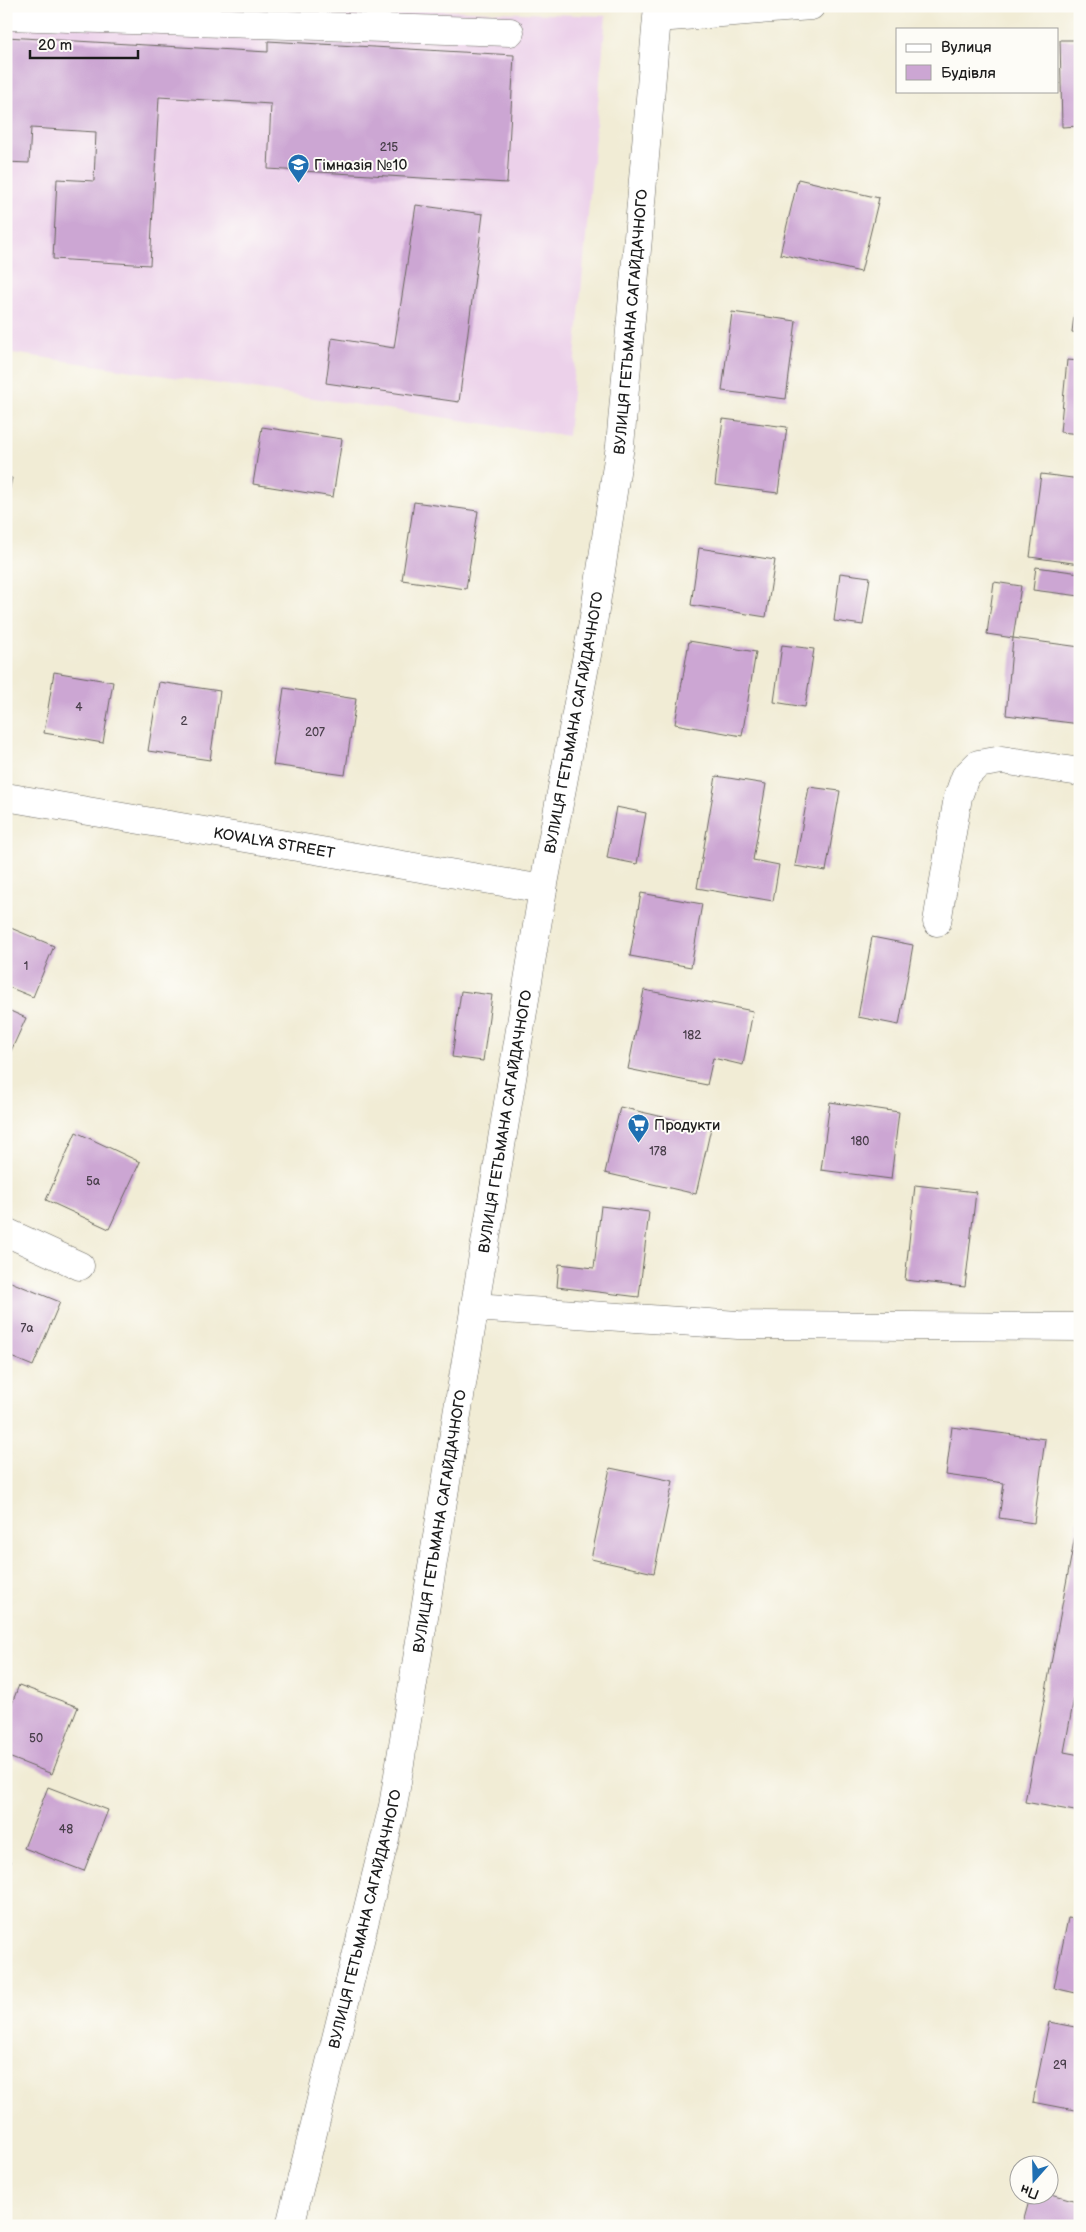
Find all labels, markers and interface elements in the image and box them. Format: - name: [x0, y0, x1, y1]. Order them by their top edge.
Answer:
- scale bar: [30, 28, 138, 60]
- legend: [896, 28, 1058, 92]
- text: 20 m: [38, 36, 72, 55]
- text: Вулиця: [941, 38, 992, 57]
- text: Будівля: [941, 64, 996, 83]
- house number: 215: [380, 140, 398, 155]
- school or university icon: Гімназія №10: [286, 153, 310, 184]
- place label: Гімназія №10: [314, 156, 407, 175]
- street label: ВУЛИЦЯ ГЕТЬМАНА САГАЙДАЧНОГО: [609, 188, 652, 456]
- street label: ВУЛИЦЯ ГЕТЬМАНА САГАЙДАЧНОГО: [540, 590, 607, 855]
- house number: 4: [75, 700, 83, 715]
- house number: 2: [180, 714, 188, 729]
- house number: 207: [305, 725, 325, 740]
- street label: KOVALYA STREET: [212, 823, 336, 863]
- house number: 1: [24, 959, 28, 974]
- street label: ВУЛИЦЯ ГЕТЬМАНА САГАЙДАЧНОГО: [474, 988, 536, 1254]
- house number: 182: [683, 1028, 701, 1043]
- supermarket icon: Продукти: [626, 1113, 650, 1144]
- place label: Продукти: [654, 1116, 720, 1135]
- house number: 180: [851, 1134, 869, 1149]
- house number: 178: [649, 1144, 667, 1159]
- house number: 5а: [86, 1174, 100, 1189]
- house number: 7а: [21, 1321, 33, 1336]
- street label: ВУЛИЦЯ ГЕТЬМАНА САГАЙДАЧНОГО: [409, 1388, 470, 1654]
- house number: 50: [29, 1731, 43, 1746]
- street label: ВУЛИЦЯ ГЕТЬМАНА САГАЙДАЧНОГО: [324, 1788, 405, 2051]
- house number: 48: [59, 1822, 73, 1837]
- house number: 29: [1053, 2058, 1067, 2073]
- north arrow: [1008, 2154, 1058, 2204]
- text: Пн: [1018, 2181, 1041, 2203]

